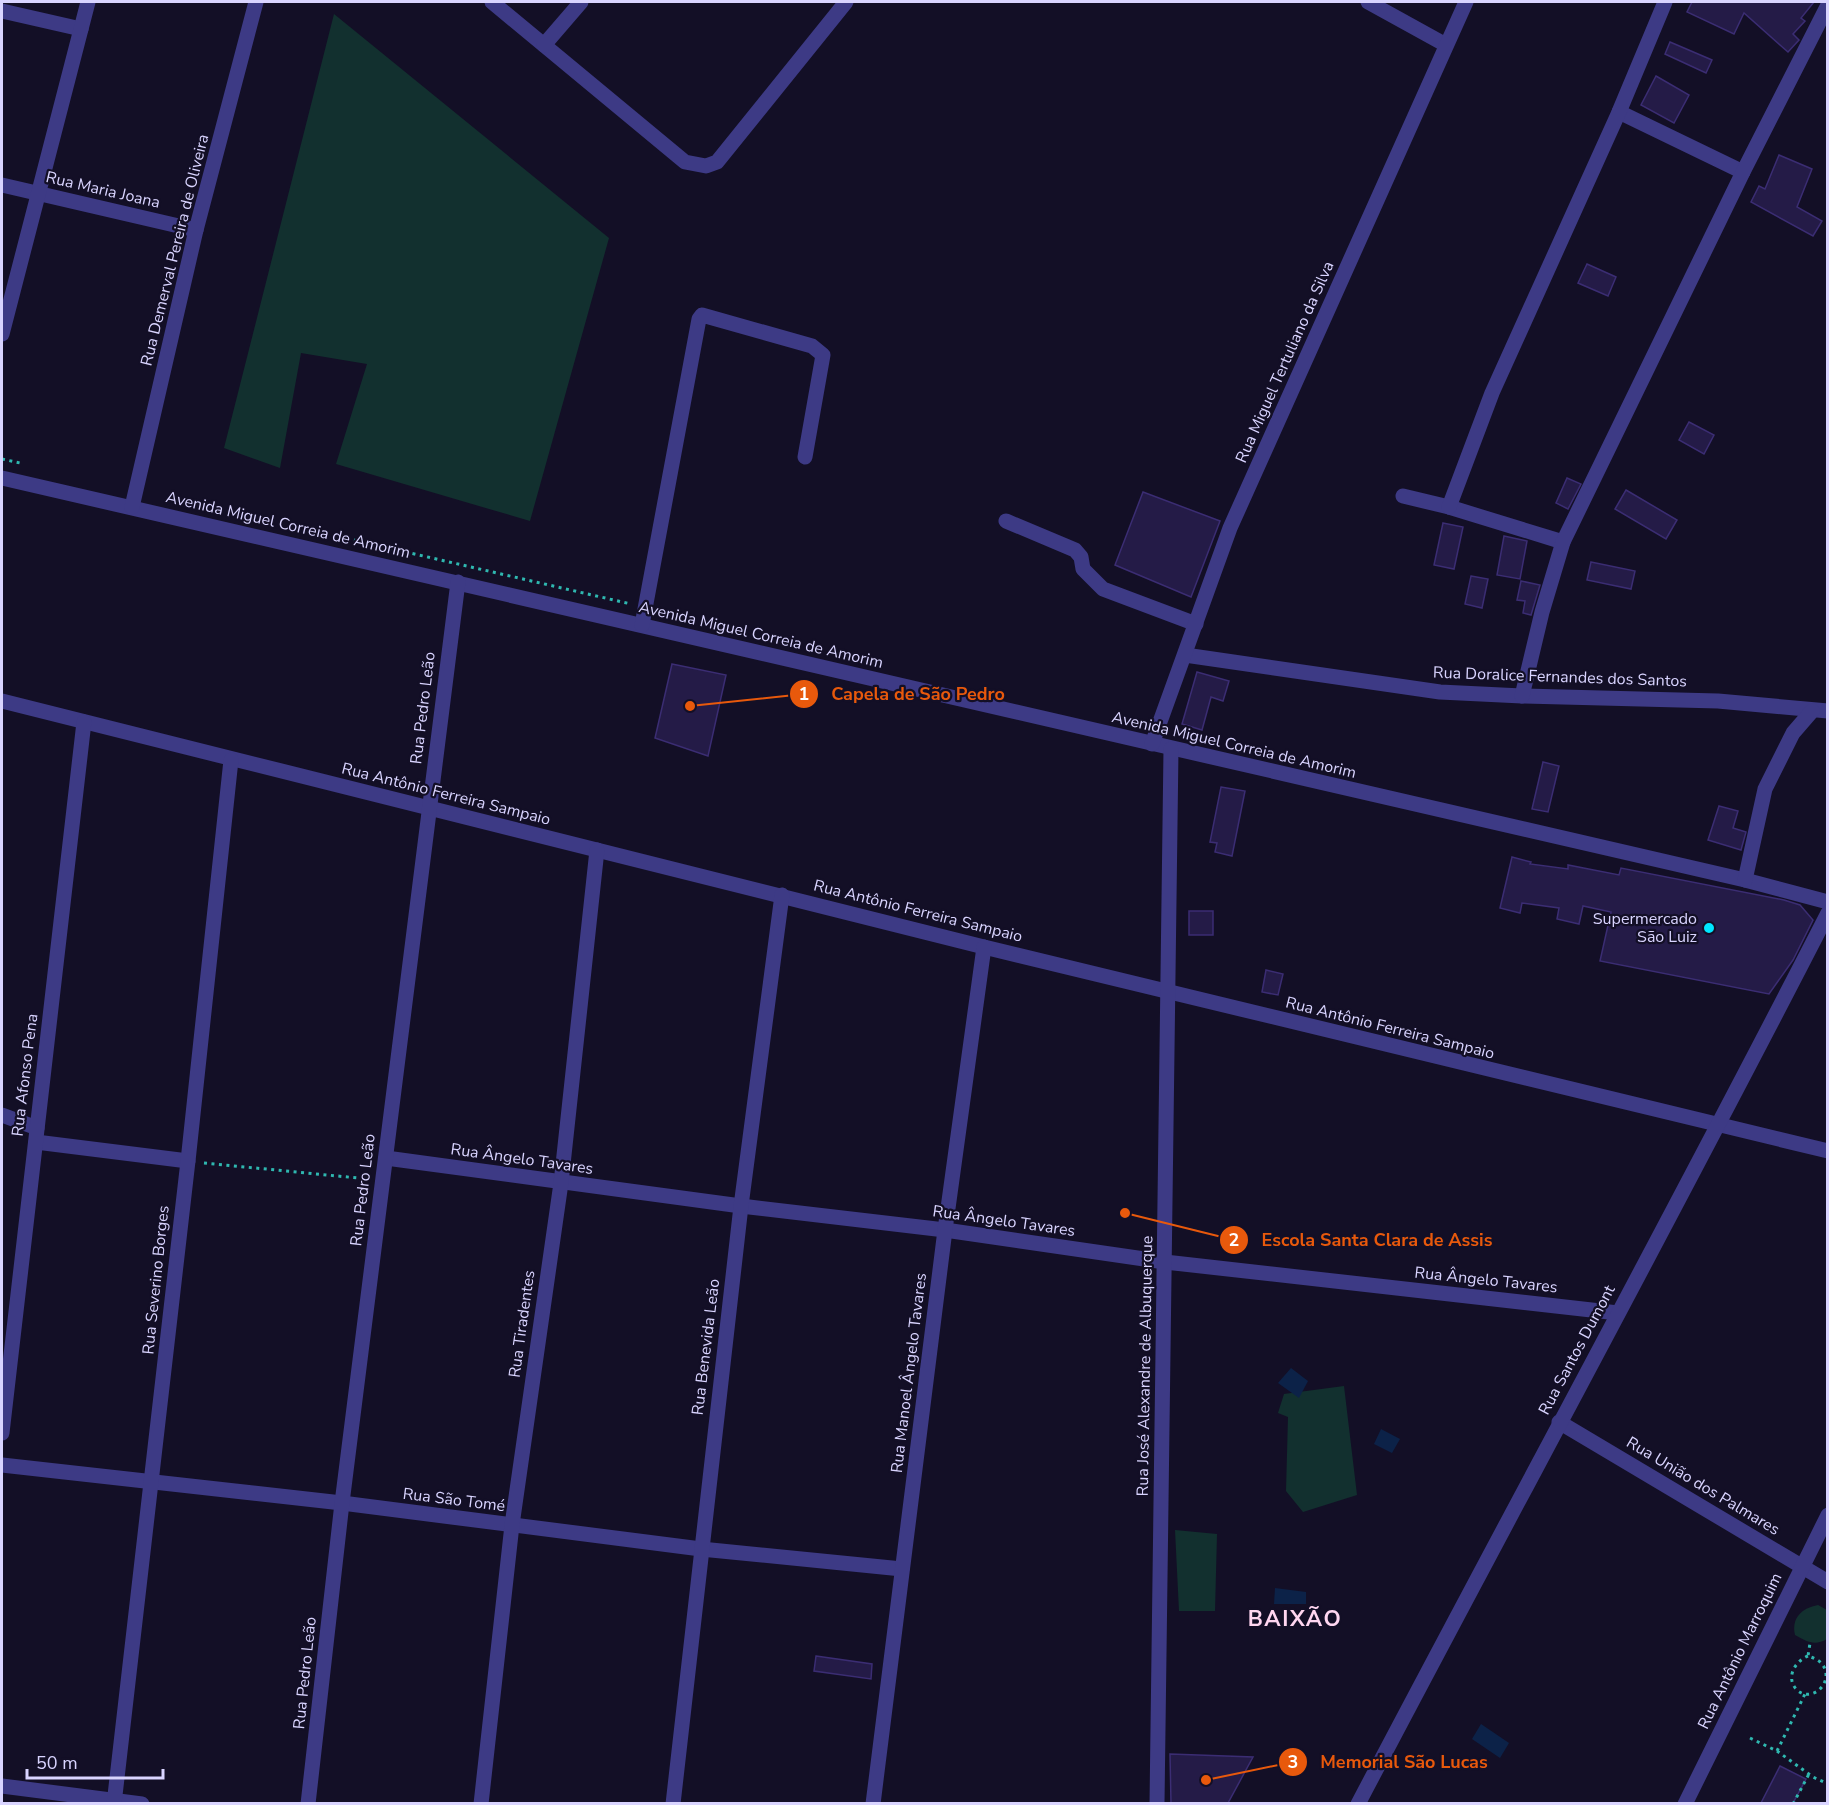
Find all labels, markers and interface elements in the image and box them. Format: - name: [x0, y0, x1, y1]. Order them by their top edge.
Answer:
- street label: Rua Demerval Pereira de Oliveira: [136, 132, 214, 368]
- street label: Rua Maria Joana: [44, 166, 162, 214]
- street label: Rua Miguel Tertuliano da Silva: [1230, 258, 1340, 466]
- street label: Avenida Miguel Correia de Amorim: [164, 486, 412, 564]
- street label: Avenida Miguel Correia de Amorim: [637, 596, 885, 674]
- street label: Rua Pedro Leão: [405, 650, 441, 765]
- street label: Rua Doralice Fernandes dos Santos: [1433, 662, 1687, 692]
- callout: Capela de São Pedro: [789, 676, 1017, 712]
- text: 1: [799, 682, 809, 706]
- text: Capela de São Pedro: [831, 682, 1005, 706]
- street label: Avenida Miguel Correia de Amorim: [1110, 706, 1358, 784]
- street label: Rua Antônio Ferreira Sampaio: [339, 757, 553, 831]
- street label: Rua Antônio Ferreira Sampaio: [811, 874, 1025, 948]
- place label: Supermercado São Luiz: [1593, 908, 1697, 948]
- marker: Supermercado São Luiz: [1702, 921, 1716, 935]
- street label: Rua Antônio Ferreira Sampaio: [1283, 991, 1497, 1065]
- street label: Rua Afonso Pena: [7, 1012, 43, 1138]
- street label: Rua Pedro Leão: [345, 1132, 381, 1247]
- street label: Rua Ângelo Tavares: [449, 1138, 595, 1180]
- street label: Rua Ângelo Tavares: [931, 1200, 1077, 1242]
- street label: Rua Severino Borges: [137, 1204, 175, 1356]
- callout: Escola Santa Clara de Assis: [1219, 1222, 1504, 1258]
- text: 2: [1229, 1228, 1239, 1252]
- text: Escola Santa Clara de Assis: [1261, 1228, 1493, 1252]
- street label: Rua José Alexandre de Albuquerque: [1132, 1235, 1158, 1497]
- street label: Rua Ângelo Tavares: [1413, 1262, 1559, 1298]
- street label: Rua Tiradentes: [504, 1269, 540, 1379]
- street label: Rua Manoel Ângelo Tavares: [886, 1272, 932, 1474]
- street label: Rua Benevida Leão: [687, 1277, 725, 1417]
- street label: Rua Santos Dumont: [1533, 1281, 1621, 1419]
- street label: Rua União dos Palmares: [1622, 1431, 1784, 1541]
- street label: Rua São Tomé: [401, 1483, 507, 1517]
- street label: Rua Antônio Marroquim: [1693, 1569, 1787, 1733]
- district label: BAIXÃO: [1248, 1604, 1342, 1634]
- street label: Rua Pedro Leão: [288, 1616, 322, 1730]
- scale bar: [27, 1742, 164, 1780]
- callout: Memorial São Lucas: [1278, 1744, 1500, 1780]
- text: 3: [1288, 1750, 1298, 1774]
- text: Memorial São Lucas: [1320, 1750, 1488, 1774]
- text: 50 m: [36, 1751, 78, 1775]

